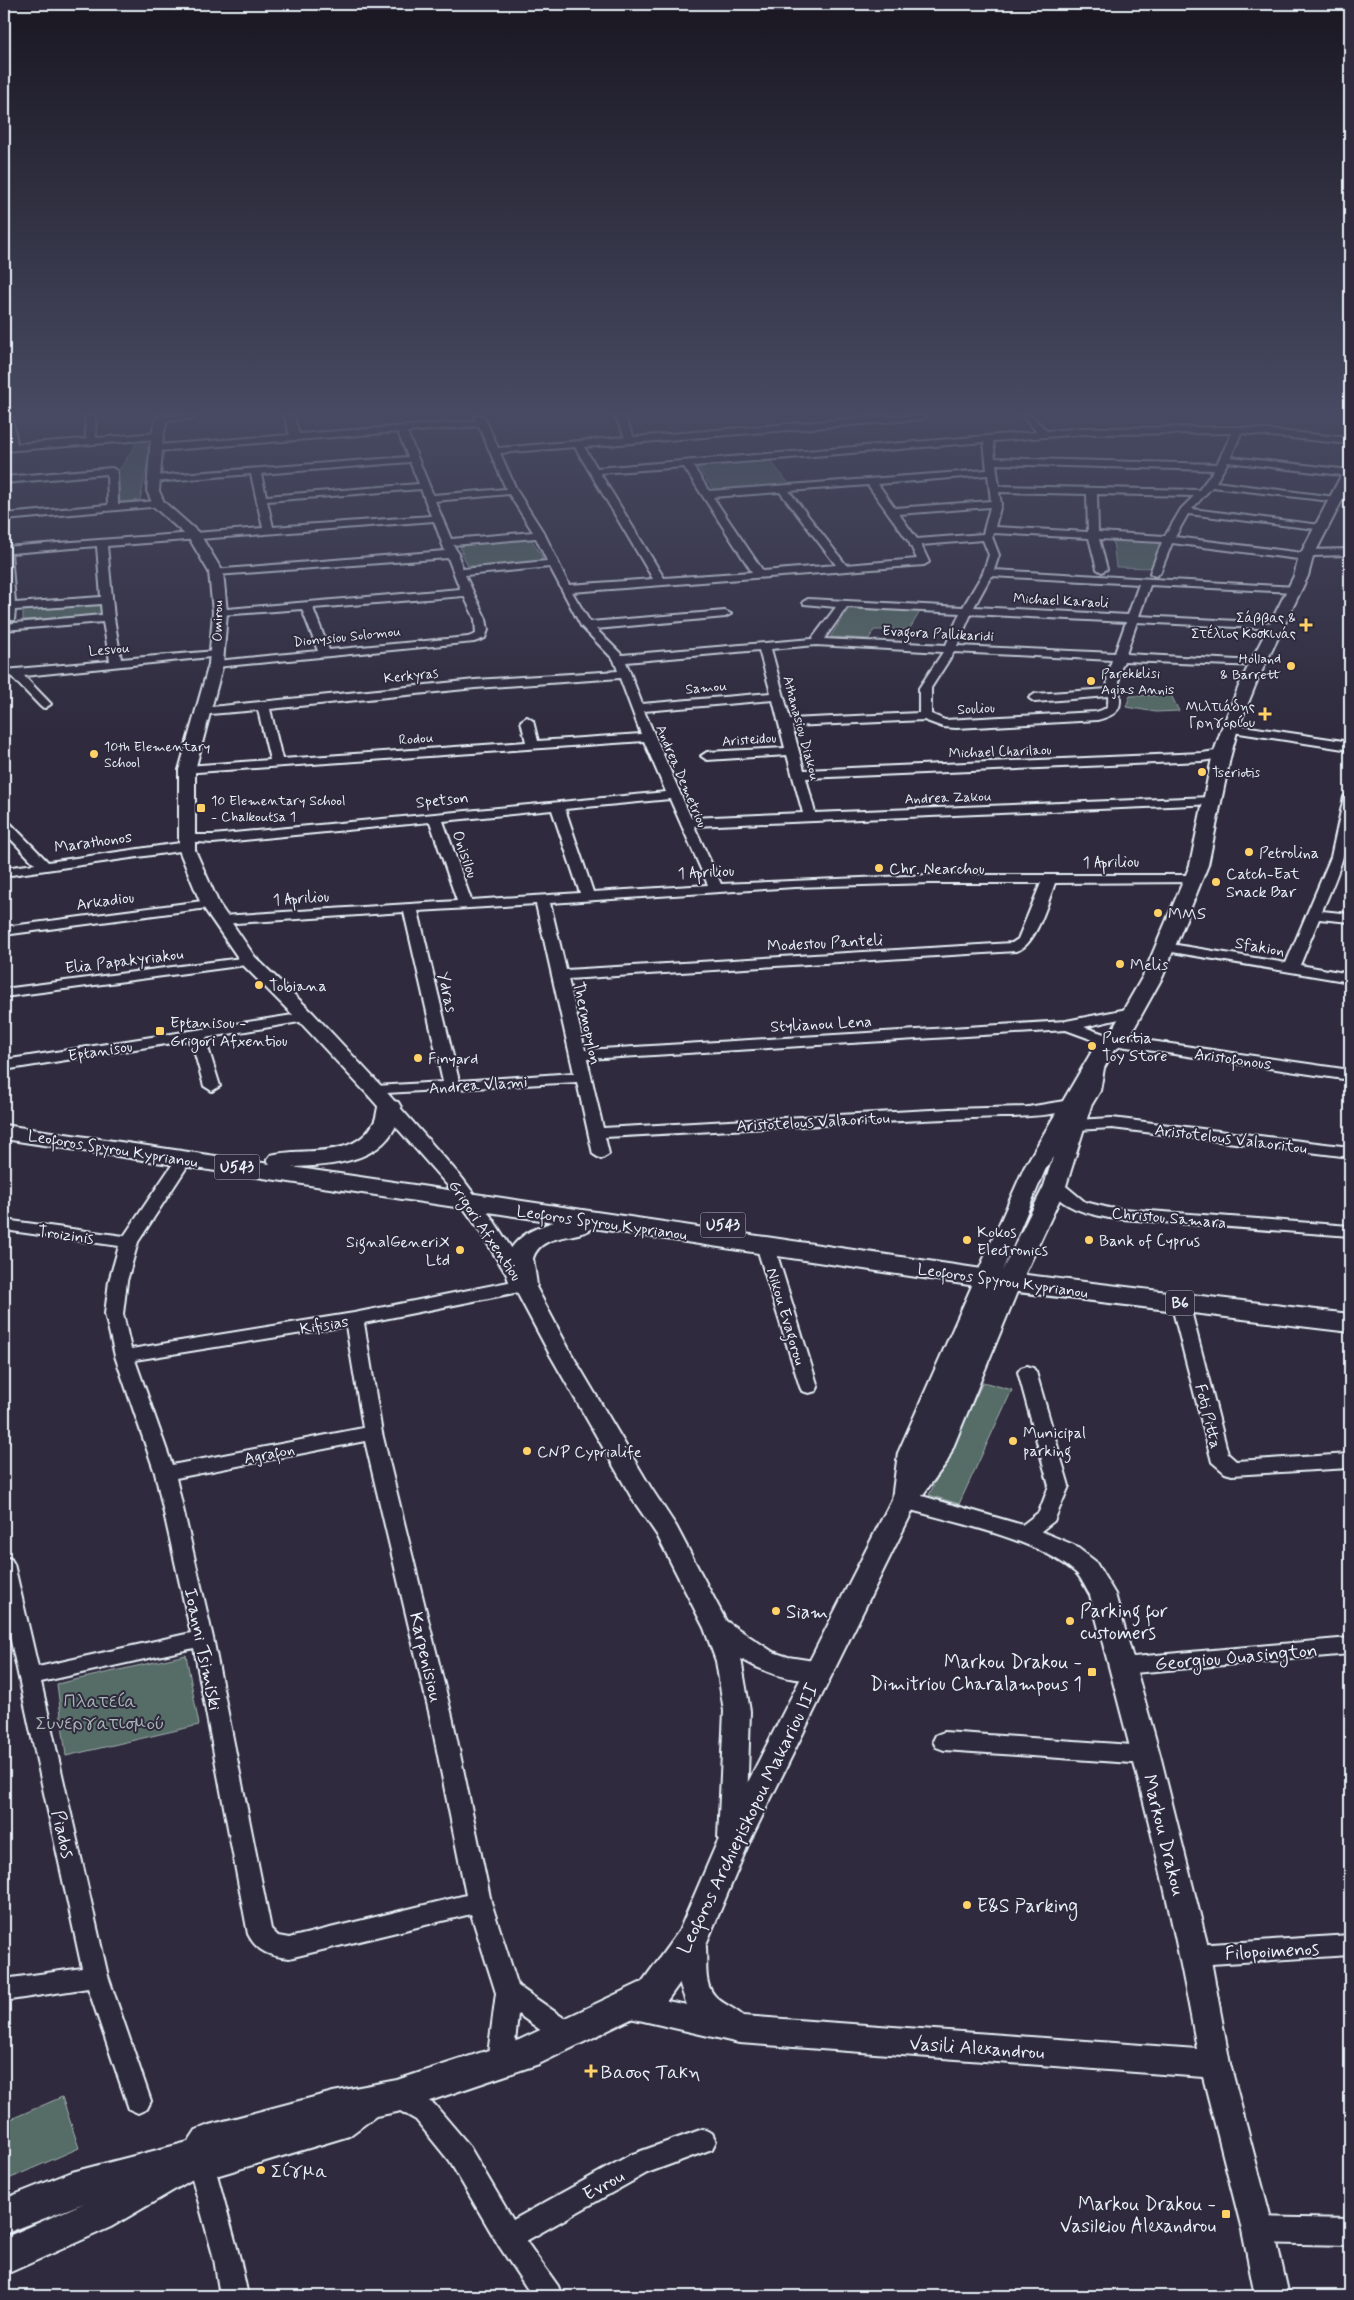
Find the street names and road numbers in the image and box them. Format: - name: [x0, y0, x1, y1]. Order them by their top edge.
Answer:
- street label: Michael Karaoli: [1013, 590, 1109, 612]
- street label: Omirou: [209, 600, 227, 642]
- street label: Dionysiou Solomou: [292, 622, 402, 652]
- street label: Evagora Pallikaridi: [882, 622, 994, 648]
- street label: Lesvou: [88, 639, 131, 661]
- street label: Kerkyras: [383, 664, 440, 688]
- street label: Athanasiou Diakou: [778, 674, 824, 783]
- street label: Samou: [685, 677, 728, 699]
- street label: Souliou: [957, 699, 995, 719]
- street label: Andrea Demetriou: [651, 722, 711, 831]
- street label: Rodou: [398, 729, 434, 749]
- street label: Aristeidou: [721, 729, 777, 751]
- street label: Michael Charilaou: [948, 741, 1052, 763]
- street label: Spetson: [415, 787, 470, 814]
- street label: Andrea Zakou: [904, 787, 992, 809]
- street label: Marathonos: [53, 827, 133, 858]
- street label: Onisilou: [447, 828, 482, 881]
- street label: 1 Apriliou: [1083, 852, 1140, 874]
- street label: 1 Apriliou: [677, 861, 735, 885]
- street label: 1 Apriliou: [272, 886, 330, 912]
- street label: Arkadiou: [75, 887, 136, 916]
- street label: Modestou Panteli: [767, 930, 884, 957]
- street label: Sfakion: [1233, 933, 1286, 962]
- street label: Elia Papakyriakou: [64, 944, 185, 979]
- street label: Ydras: [432, 970, 461, 1015]
- street label: Thermopylon: [567, 980, 606, 1067]
- street label: Stylianou Lena: [770, 1011, 873, 1038]
- street label: Eptanisou: [67, 1036, 134, 1067]
- street label: Aristofonous: [1193, 1044, 1273, 1077]
- street label: Andrea Vlami: [428, 1072, 528, 1099]
- street label: Aristotelous Valaoritou: [736, 1108, 890, 1137]
- street label: Aristotelous Valaoritou: [1153, 1120, 1308, 1159]
- street label: Leoforos Spyrou Kyprianou: [26, 1126, 199, 1175]
- road number: U543: [214, 1154, 260, 1180]
- street label: Grigori Afxentiou: [442, 1176, 526, 1286]
- street label: Leoforos Spyrou Kyprianou: [515, 1201, 688, 1248]
- street label: Christou Samara: [1111, 1203, 1227, 1234]
- road number: U543: [700, 1212, 746, 1238]
- street label: Troizinis: [36, 1221, 95, 1250]
- street label: Leoforos Spyrou Kyprianou: [916, 1259, 1089, 1306]
- street label: Nikou Evagorou: [760, 1265, 810, 1368]
- road number: B6: [1166, 1290, 1194, 1316]
- street label: Kifisias: [298, 1311, 350, 1340]
- street label: Foti Pitta: [1189, 1382, 1226, 1451]
- street label: Agrafon: [242, 1439, 297, 1472]
- street label: Ioanni Tsimiski: [177, 1586, 228, 1713]
- street label: Karpenisiou: [403, 1610, 448, 1705]
- street label: Georgiou Ouasington: [1154, 1638, 1319, 1679]
- street label: Leoforos Archiepiskopou Makariou III: [672, 1679, 828, 1959]
- street label: Markou Drakou: [1136, 1772, 1191, 1899]
- street label: Piados: [45, 1808, 80, 1861]
- street label: Filopoimenos: [1224, 1937, 1320, 1966]
- street label: Vasili Alexandrou: [908, 2031, 1045, 2066]
- street label: Evrou: [579, 2164, 629, 2207]

